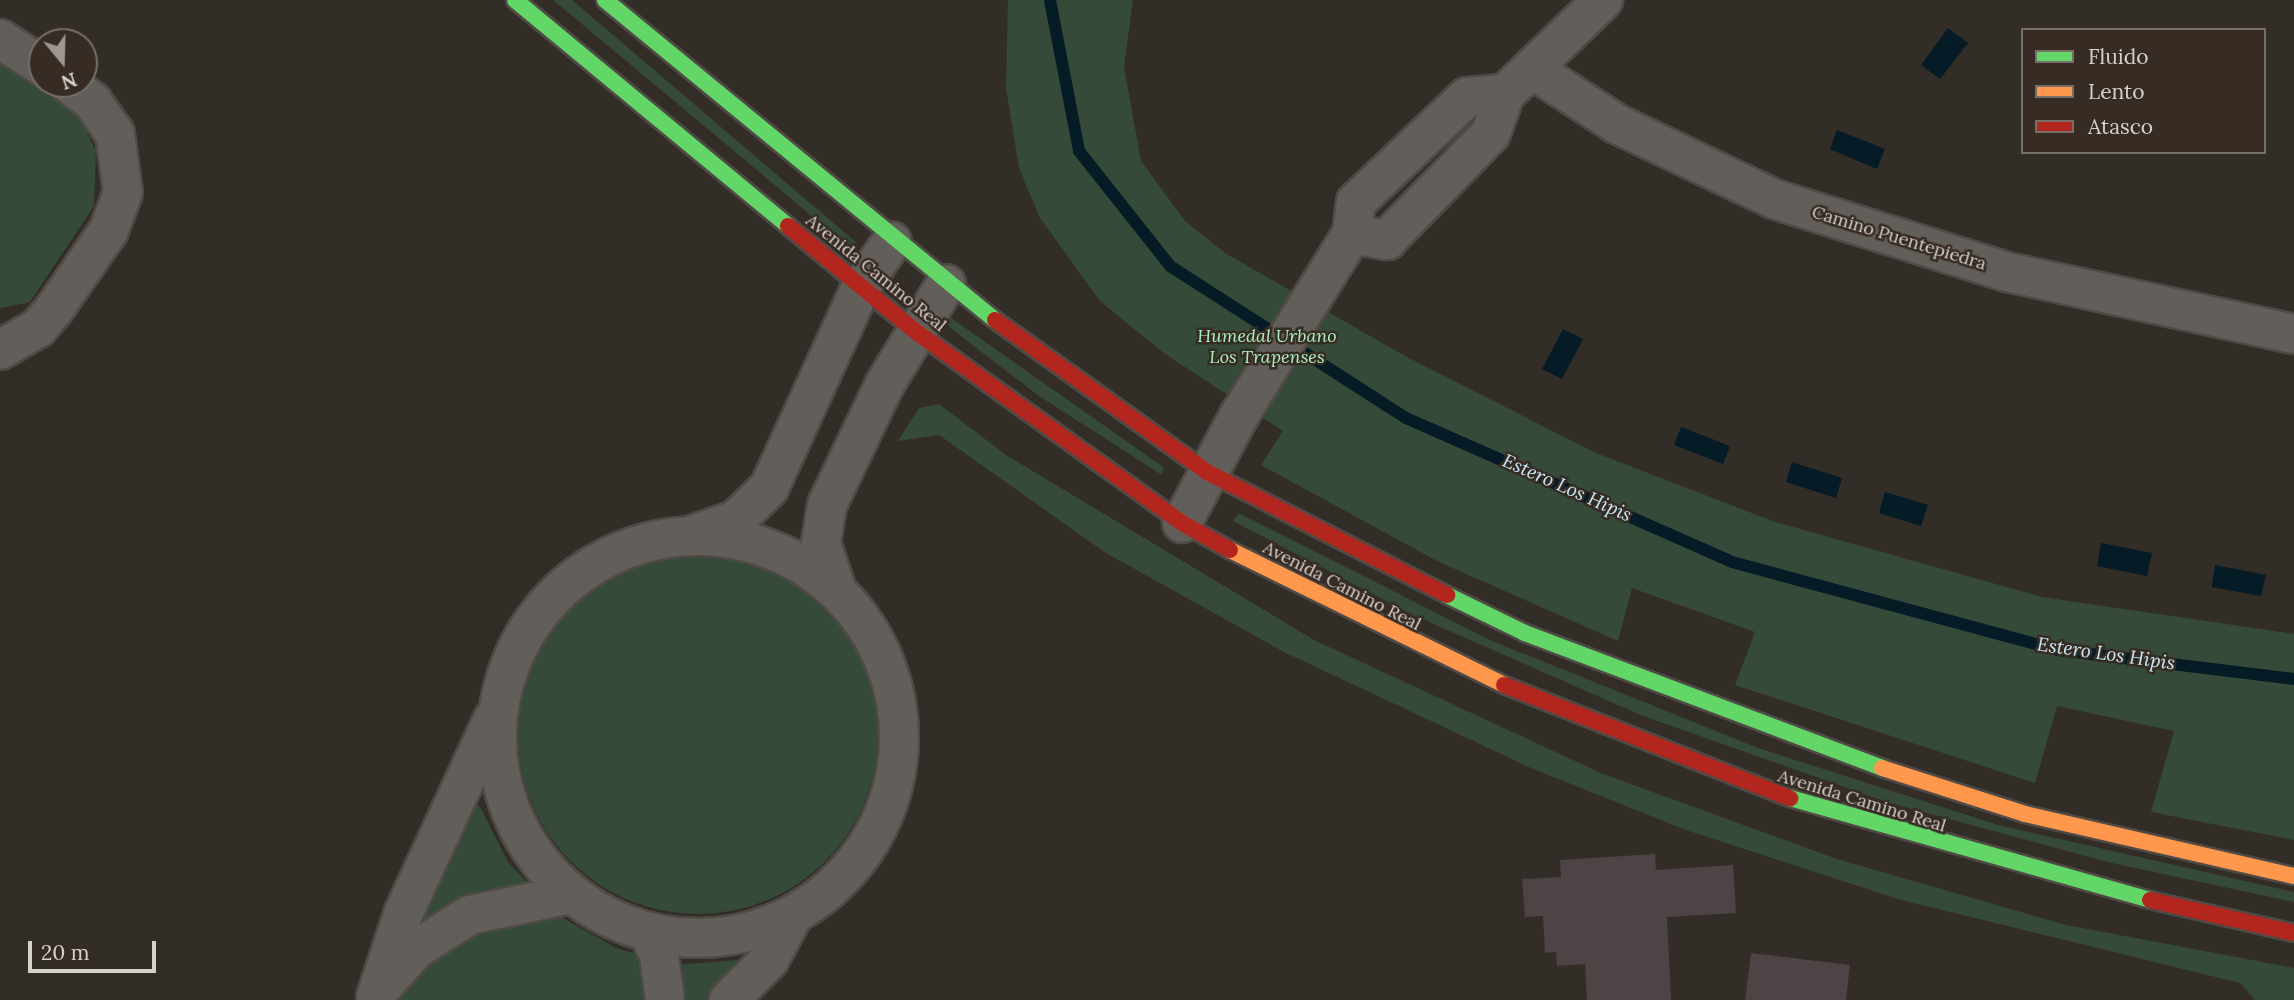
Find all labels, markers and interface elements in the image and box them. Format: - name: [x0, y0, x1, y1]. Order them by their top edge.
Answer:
- north arrow: [28, 28, 98, 98]
- legend: [2021, 28, 2266, 154]
- text: Fluido: [2088, 43, 2149, 70]
- text: N: [58, 67, 80, 95]
- text: Lento: [2088, 78, 2145, 105]
- text: Atasco: [2088, 113, 2153, 140]
- street label: Camino Puentepiedra: [1809, 201, 1989, 275]
- street label: Avenida Camino Real: [801, 210, 951, 336]
- park label: Humedal Urbano Los Trapenses: [1197, 326, 1337, 368]
- water label: Estero Los Hipis: [1499, 449, 1635, 527]
- street label: Avenida Camino Real: [1259, 537, 1425, 635]
- water label: Estero Los Hipis: [2036, 633, 2176, 675]
- street label: Avenida Camino Real: [1775, 765, 1949, 837]
- scale bar: [32, 926, 159, 970]
- text: 20 m: [41, 939, 90, 966]

